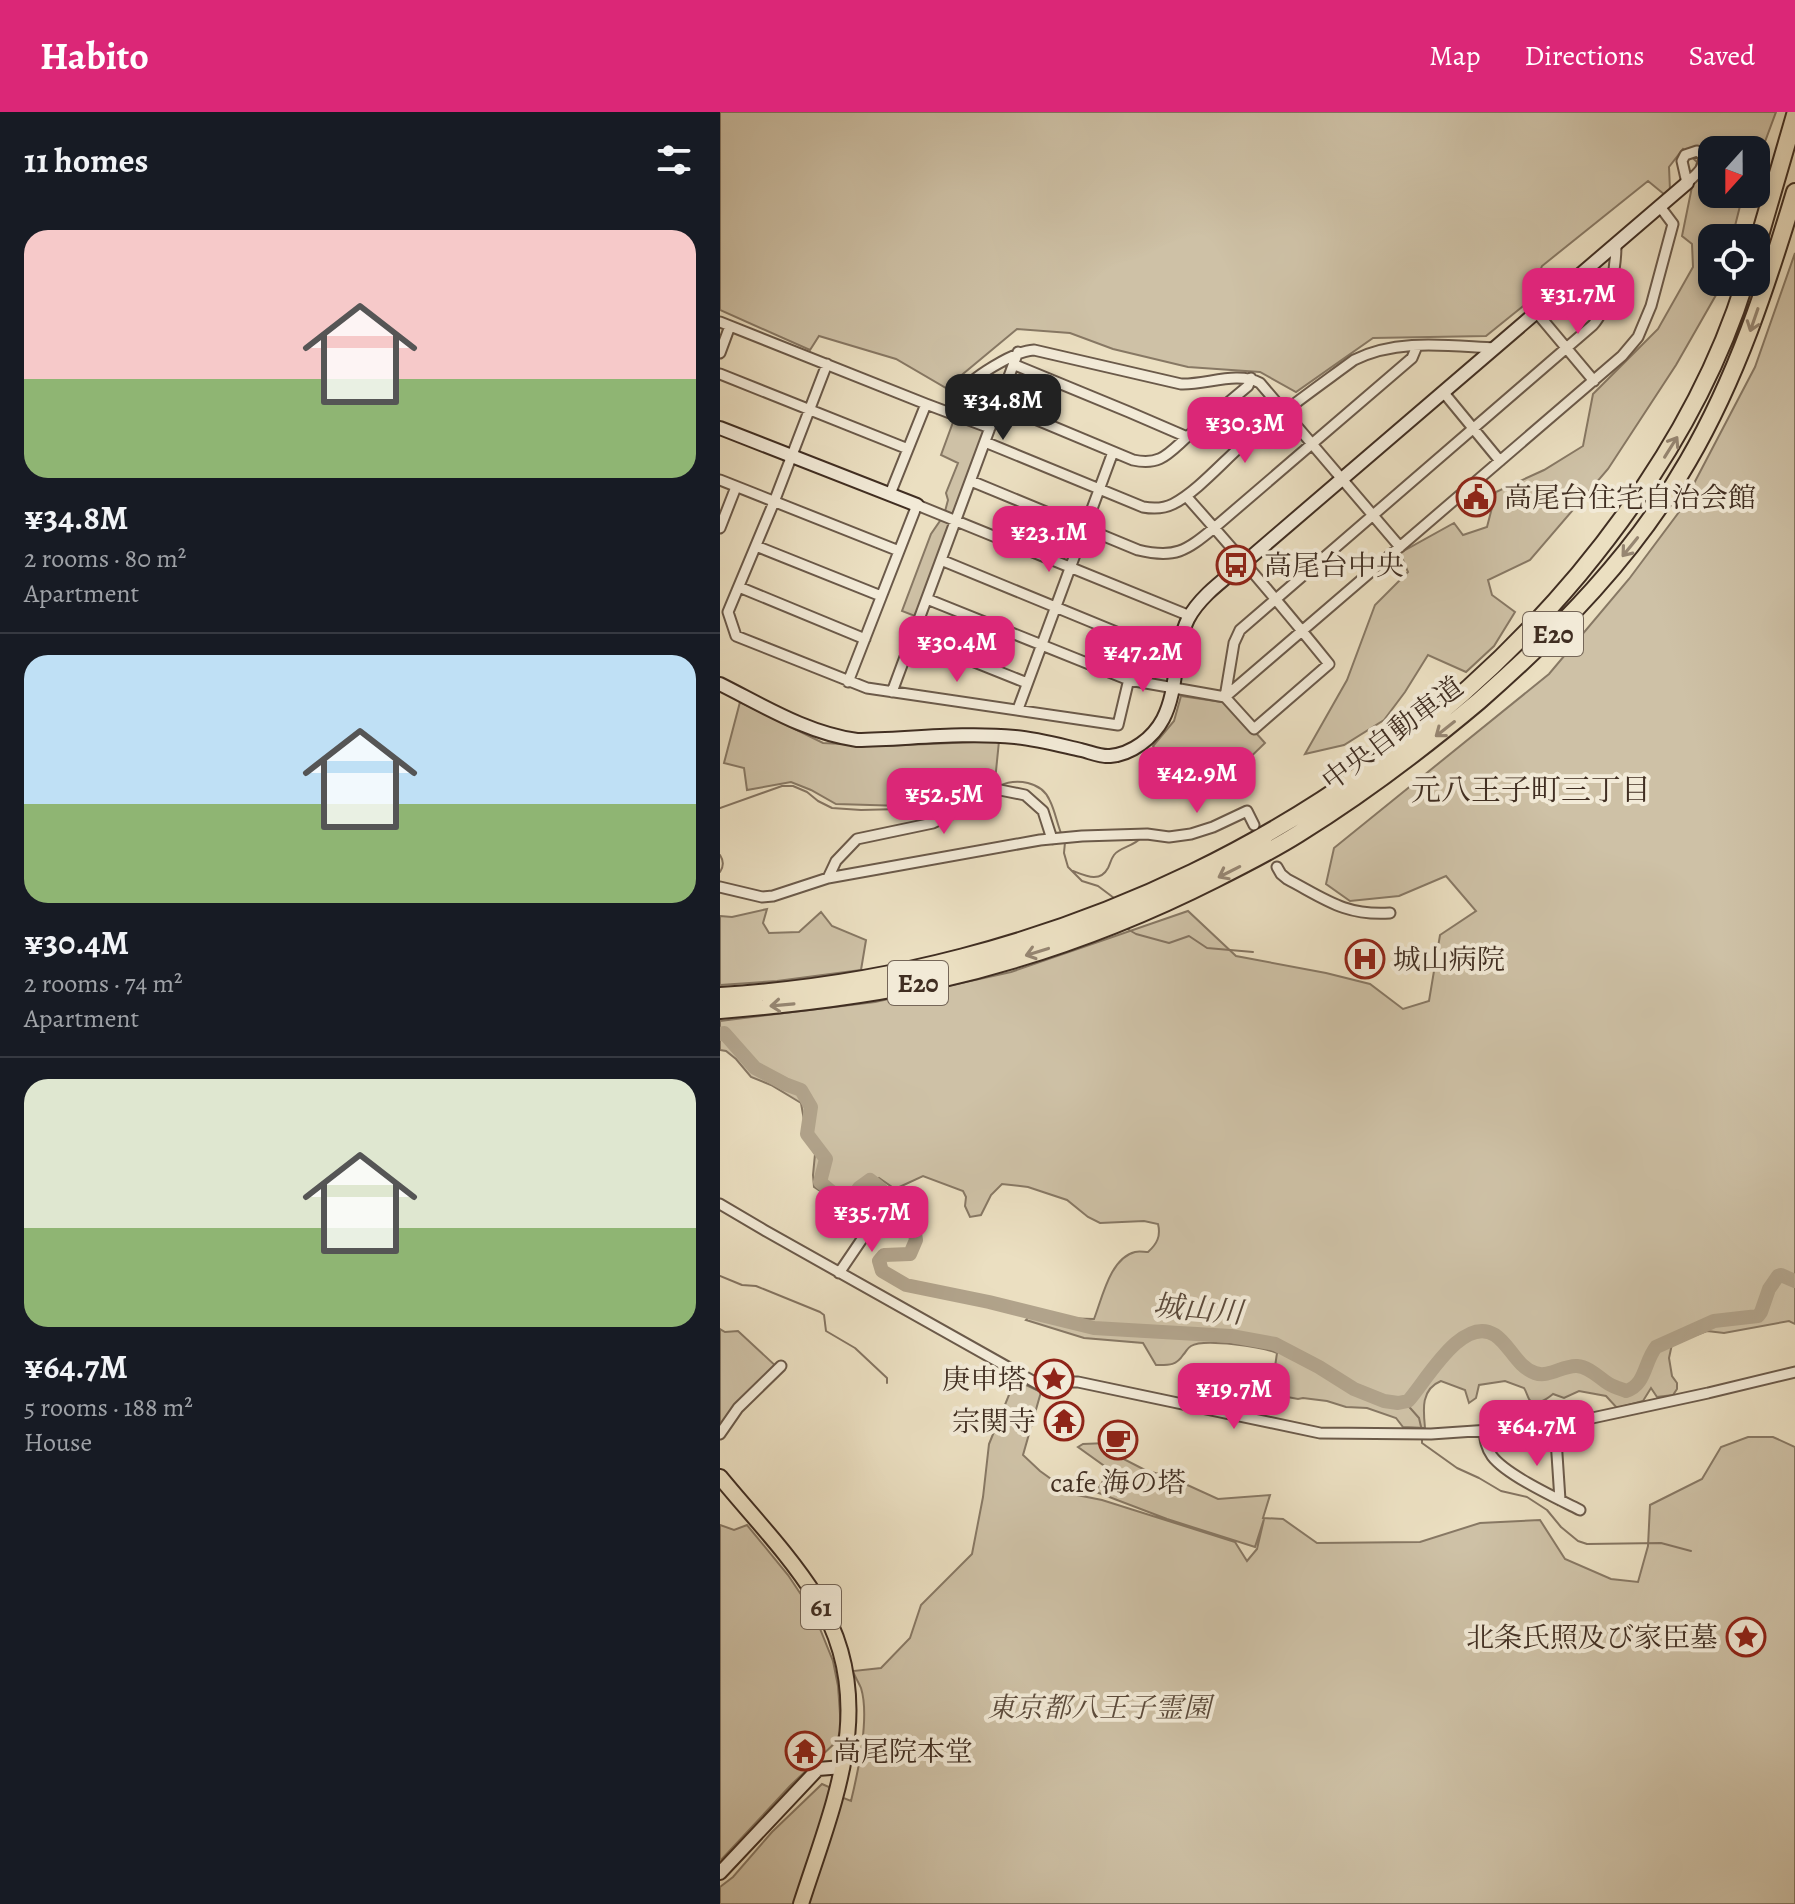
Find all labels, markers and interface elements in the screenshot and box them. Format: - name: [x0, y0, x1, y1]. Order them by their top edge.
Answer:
- text: Habito: [40, 30, 149, 82]
- text: Map: [1429, 37, 1480, 75]
- text: Directions: [1524, 37, 1645, 75]
- text: Saved: [1689, 37, 1755, 75]
- north arrow: [1698, 136, 1770, 208]
- map controls: [1698, 136, 1770, 296]
- text: 11 homes: [24, 137, 148, 184]
- icon: filters: [652, 138, 696, 182]
- button: locate: [1698, 224, 1770, 296]
- pin: ¥31.7M: [1513, 268, 1643, 336]
- text: ¥31.7M: [1540, 276, 1616, 311]
- icon: home: [288, 282, 432, 426]
- one-way arrow: [1746, 307, 1760, 332]
- pin: ¥34.8M: [938, 374, 1068, 442]
- text: ¥34.8M: [963, 382, 1043, 417]
- pin: ¥30.3M: [1180, 397, 1310, 465]
- text: ¥30.3M: [1205, 405, 1285, 440]
- one-way arrow: [1663, 436, 1679, 459]
- public building icon: 高尾台住宅自治会館: [1455, 476, 1497, 518]
- place label: 高尾台住宅自治会館: [1504, 479, 1756, 517]
- text: ¥34.8M: [24, 494, 128, 541]
- pin: ¥23.1M: [984, 506, 1114, 574]
- text: ¥23.1M: [1011, 514, 1088, 549]
- one-way arrow: [1621, 536, 1639, 557]
- text: 2 rooms · 80 m²: [24, 541, 186, 576]
- bus stop icon: 高尾台中央: [1215, 544, 1257, 586]
- place label: 高尾台中央: [1264, 547, 1404, 585]
- text: Apartment: [24, 576, 139, 611]
- road number: E20: [1523, 612, 1583, 656]
- pin: ¥30.4M: [892, 616, 1022, 684]
- text: ¥30.4M: [917, 624, 997, 659]
- pin: ¥47.2M: [1078, 626, 1208, 694]
- text: ¥47.2M: [1103, 634, 1183, 669]
- street label: 中央自動車道: [1314, 668, 1471, 800]
- icon: home: [288, 707, 432, 851]
- one-way arrow: [1435, 720, 1456, 737]
- pin: ¥42.9M: [1132, 747, 1262, 815]
- text: ¥42.9M: [1157, 755, 1237, 790]
- pin: ¥52.5M: [879, 768, 1009, 836]
- district label: 元八王子町三丁目: [1411, 770, 1651, 810]
- text: ¥52.5M: [905, 776, 983, 811]
- one-way arrow: [1217, 865, 1241, 880]
- text: ¥30.4M: [24, 919, 129, 966]
- hospital icon: 城山病院: [1344, 938, 1386, 980]
- place label: 城山病院: [1393, 941, 1505, 979]
- one-way arrow: [1024, 945, 1050, 960]
- road number: E20: [888, 961, 948, 1005]
- text: 2 rooms · 74 m²: [24, 966, 183, 1001]
- one-way arrow: [770, 998, 796, 1013]
- text: Apartment: [24, 1001, 139, 1036]
- icon: home: [288, 1131, 432, 1275]
- pin: ¥35.7M: [807, 1186, 937, 1254]
- text: ¥35.7M: [833, 1194, 911, 1229]
- water label: 城山川: [1151, 1285, 1248, 1333]
- text: ¥64.7M: [24, 1343, 128, 1390]
- place icon: 庚申塔: [1033, 1358, 1075, 1400]
- place label: 庚申塔: [942, 1361, 1026, 1399]
- pin: ¥19.7M: [1169, 1363, 1299, 1431]
- text: ¥19.7M: [1196, 1371, 1272, 1406]
- text: 5 rooms · 188 m²: [24, 1390, 193, 1425]
- temple icon: 宗関寺: [1043, 1400, 1085, 1442]
- pin: ¥64.7M: [1472, 1400, 1602, 1468]
- place label: 宗関寺: [952, 1403, 1036, 1441]
- text: ¥64.7M: [1497, 1408, 1577, 1443]
- cafe icon: cafe 海の塔: [1097, 1419, 1139, 1461]
- text: House: [24, 1425, 92, 1460]
- place label: cafe 海の塔: [1050, 1464, 1186, 1502]
- road number: 61: [801, 1585, 841, 1629]
- place icon: 北条氏照及び家臣墓: [1725, 1616, 1767, 1658]
- place label: 北条氏照及び家臣墓: [1466, 1619, 1718, 1657]
- park label: 東京都八王子霊園: [987, 1689, 1215, 1727]
- temple icon: 高尾院本堂: [784, 1730, 826, 1772]
- place label: 高尾院本堂: [833, 1733, 973, 1771]

